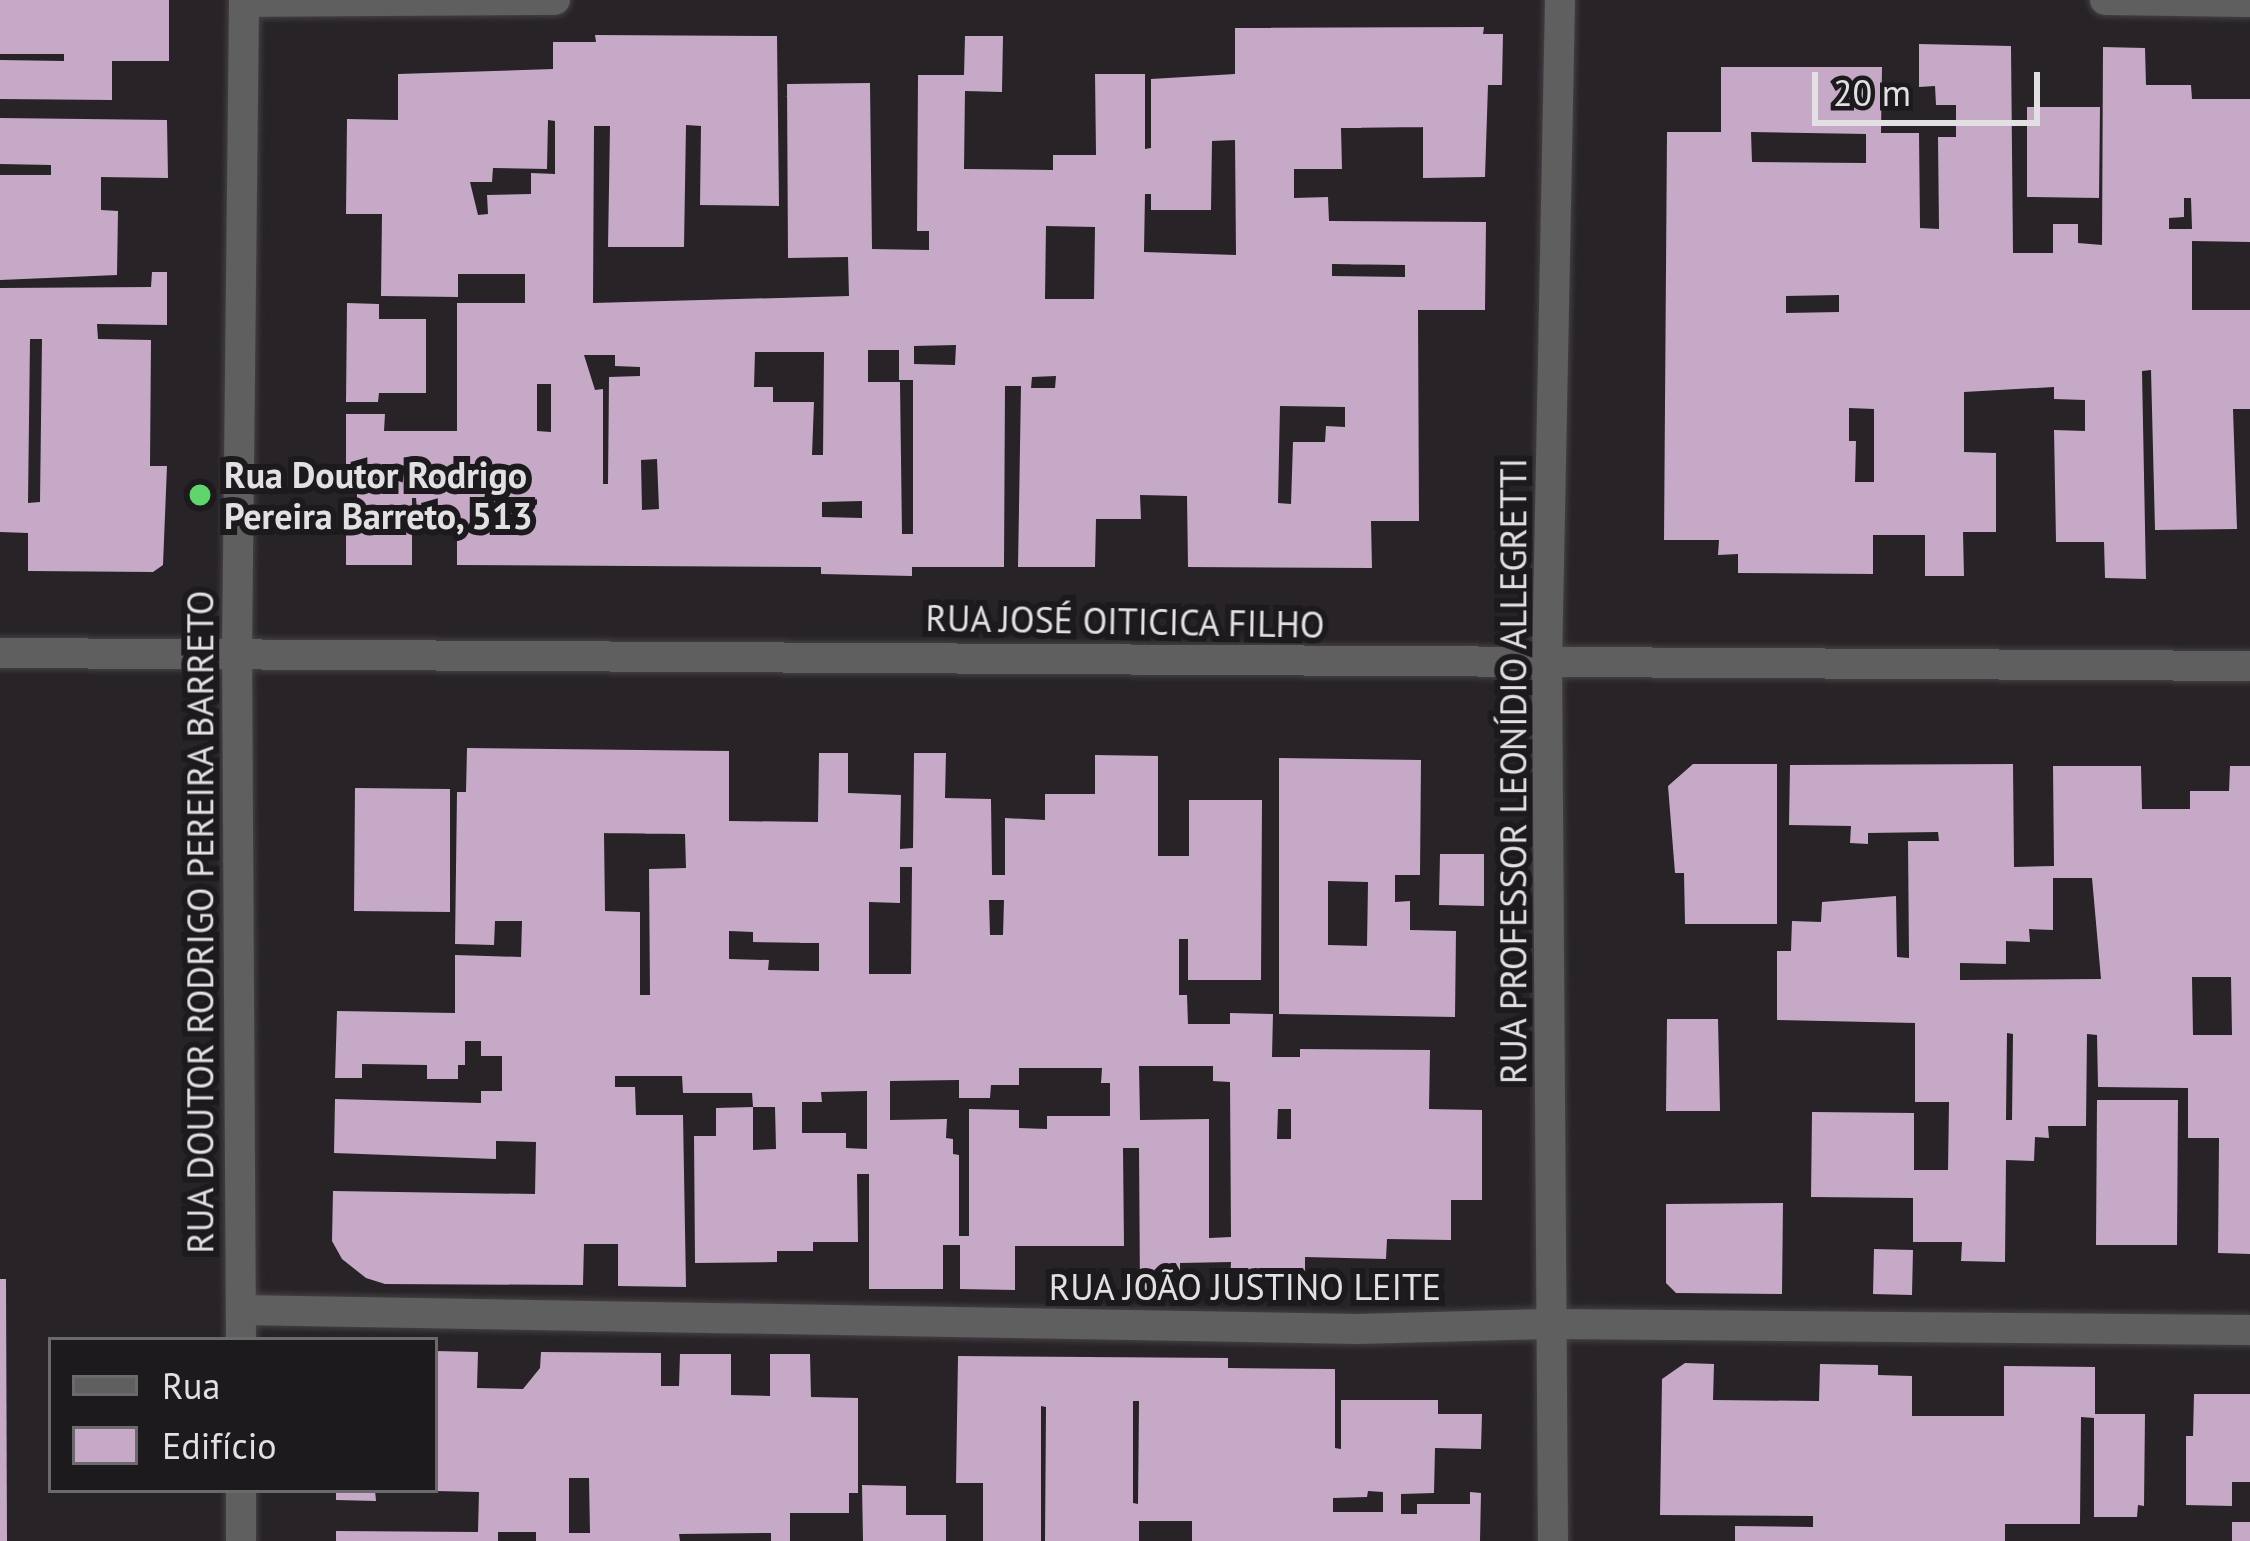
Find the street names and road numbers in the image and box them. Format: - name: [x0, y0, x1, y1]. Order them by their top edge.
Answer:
- street label: RUA PROFESSOR LEONÍDIO ALLEGRETTI: [1491, 457, 1535, 1085]
- street label: RUA DOUTOR RODRIGO PEREIRA BARRETO: [178, 589, 222, 1255]
- street label: RUA JOSÉ OITICICA FILHO: [924, 596, 1326, 646]
- street label: RUA JOÃO JUSTINO LEITE: [1048, 1265, 1442, 1309]

